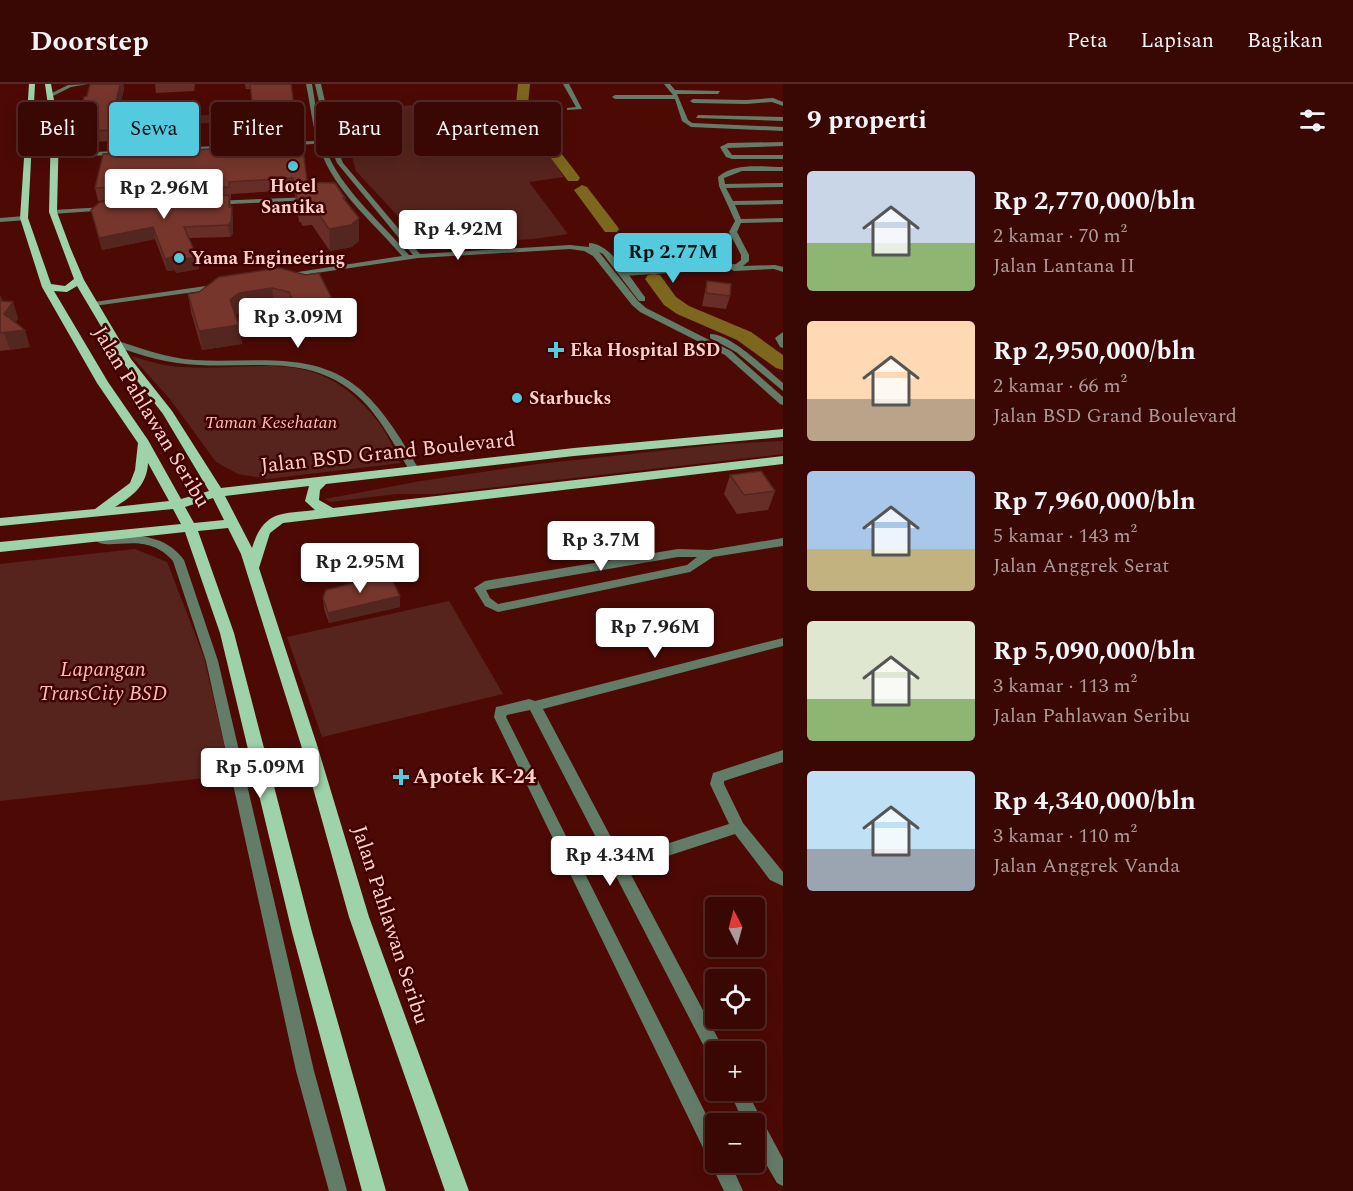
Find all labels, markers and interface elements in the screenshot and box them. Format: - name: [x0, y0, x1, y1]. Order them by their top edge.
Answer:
- text: Doorstep: [30, 20, 149, 63]
- text: Peta: [1067, 25, 1107, 57]
- text: Lapisan: [1140, 25, 1214, 57]
- text: Bagikan: [1247, 25, 1323, 57]
- text: 9 properti: [807, 100, 927, 140]
- chip: Beli: [18, 102, 97, 156]
- chip: Sewa: [109, 102, 199, 156]
- chip: Filter: [211, 102, 304, 156]
- chip: Baru: [316, 102, 402, 156]
- chip: Apartemen: [414, 102, 561, 156]
- icon: filters: [1296, 104, 1329, 137]
- marker: Hotel Santika: [286, 159, 300, 173]
- pin: Rp 2.96M: [102, 169, 226, 220]
- text: Rp 2.96M: [119, 173, 209, 203]
- place label: Hotel Santika: [261, 173, 326, 221]
- text: Rp 2,770,000/bln: [993, 181, 1196, 221]
- icon: home: [855, 195, 927, 267]
- pin: Rp 4.92M: [396, 210, 520, 261]
- text: Rp 4.92M: [413, 214, 503, 244]
- text: 2 kamar · 70 m²: [993, 221, 1127, 251]
- pin: Rp 2.77M: [611, 233, 735, 284]
- text: Rp 2.77M: [628, 237, 718, 267]
- place label: Yama Engineering: [191, 245, 345, 272]
- marker: Yama Engineering: [172, 251, 186, 265]
- text: Jalan Lantana II: [993, 251, 1135, 281]
- pin: Rp 3.09M: [236, 298, 360, 349]
- text: Rp 3.09M: [253, 302, 343, 332]
- street label: Jalan Pahlawan Seribu: [84, 320, 218, 514]
- text: Rp 2,950,000/bln: [993, 331, 1196, 371]
- place label: Eka Hospital BSD: [570, 337, 720, 364]
- marker: Eka Hospital BSD: [547, 341, 565, 359]
- icon: home: [855, 345, 927, 417]
- text: 2 kamar · 66 m²: [993, 371, 1127, 401]
- place label: Starbucks: [529, 385, 611, 412]
- marker: Starbucks: [510, 391, 524, 405]
- text: Jalan BSD Grand Boulevard: [993, 401, 1237, 431]
- park label: Taman Kesehatan: [205, 409, 338, 436]
- street label: Jalan BSD Grand Boulevard: [259, 424, 517, 482]
- text: Rp 7,960,000/bln: [993, 481, 1196, 521]
- icon: home: [855, 495, 927, 567]
- pin: Rp 3.7M: [546, 521, 656, 572]
- text: 5 kamar · 143 m²: [993, 521, 1137, 551]
- text: Rp 3.7M: [561, 525, 641, 555]
- pin: Rp 2.95M: [298, 543, 422, 594]
- text: Rp 2.95M: [315, 547, 405, 577]
- text: Jalan Anggrek Serat: [993, 551, 1169, 581]
- pin: Rp 7.96M: [593, 608, 717, 659]
- text: Rp 7.96M: [610, 612, 700, 642]
- text: Rp 5,090,000/bln: [993, 631, 1196, 671]
- icon: home: [855, 645, 927, 717]
- park label: Lapangan TransCity BSD: [38, 654, 168, 710]
- text: 3 kamar · 113 m²: [993, 671, 1137, 701]
- text: Jalan Pahlawan Seribu: [993, 701, 1190, 731]
- pin: Rp 5.09M: [198, 748, 322, 799]
- text: Rp 5.09M: [215, 752, 305, 782]
- place label: Apotek K-24: [413, 761, 537, 793]
- marker: Apotek K-24: [394, 770, 408, 784]
- text: Rp 4,340,000/bln: [993, 781, 1196, 821]
- icon: home: [855, 795, 927, 867]
- text: 3 kamar · 110 m²: [993, 821, 1137, 851]
- street label: Jalan Pahlawan Seribu: [343, 822, 437, 1029]
- pin: Rp 4.34M: [548, 836, 672, 887]
- text: Rp 4.34M: [565, 840, 655, 870]
- text: Jalan Anggrek Vanda: [993, 851, 1180, 881]
- north arrow: [705, 897, 765, 957]
- map controls: [705, 897, 765, 1173]
- button: locate: [705, 969, 765, 1029]
- button: +: [705, 1041, 765, 1101]
- button: −: [705, 1113, 765, 1173]

